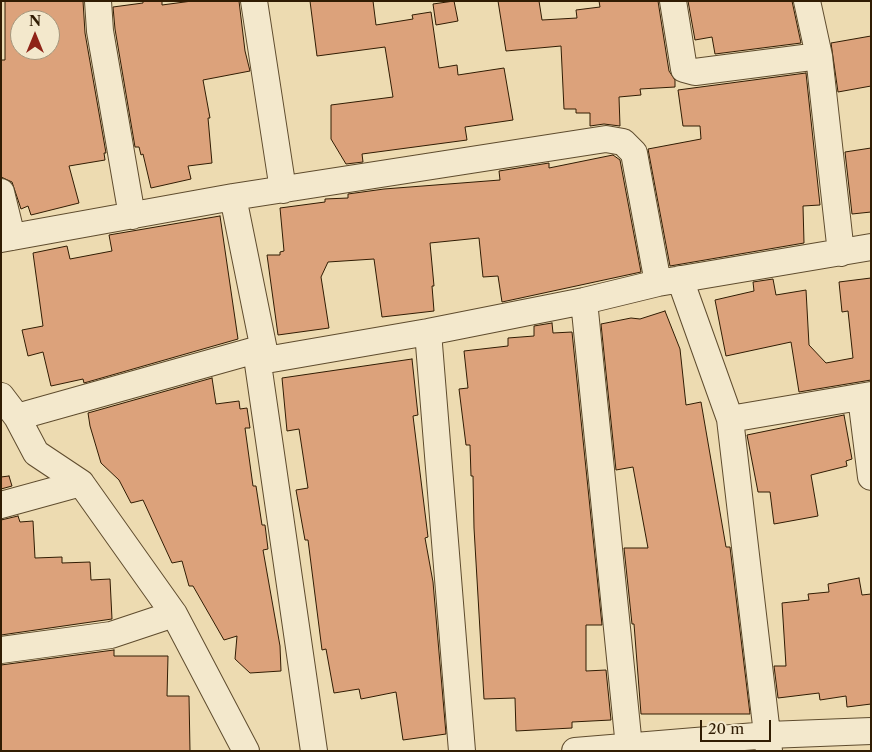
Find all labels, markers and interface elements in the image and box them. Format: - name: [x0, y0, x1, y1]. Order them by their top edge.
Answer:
- north arrow: [10, 10, 60, 60]
- text: N: [29, 12, 41, 30]
- scale bar: [702, 710, 773, 742]
- text: 20 m: [708, 719, 744, 738]

